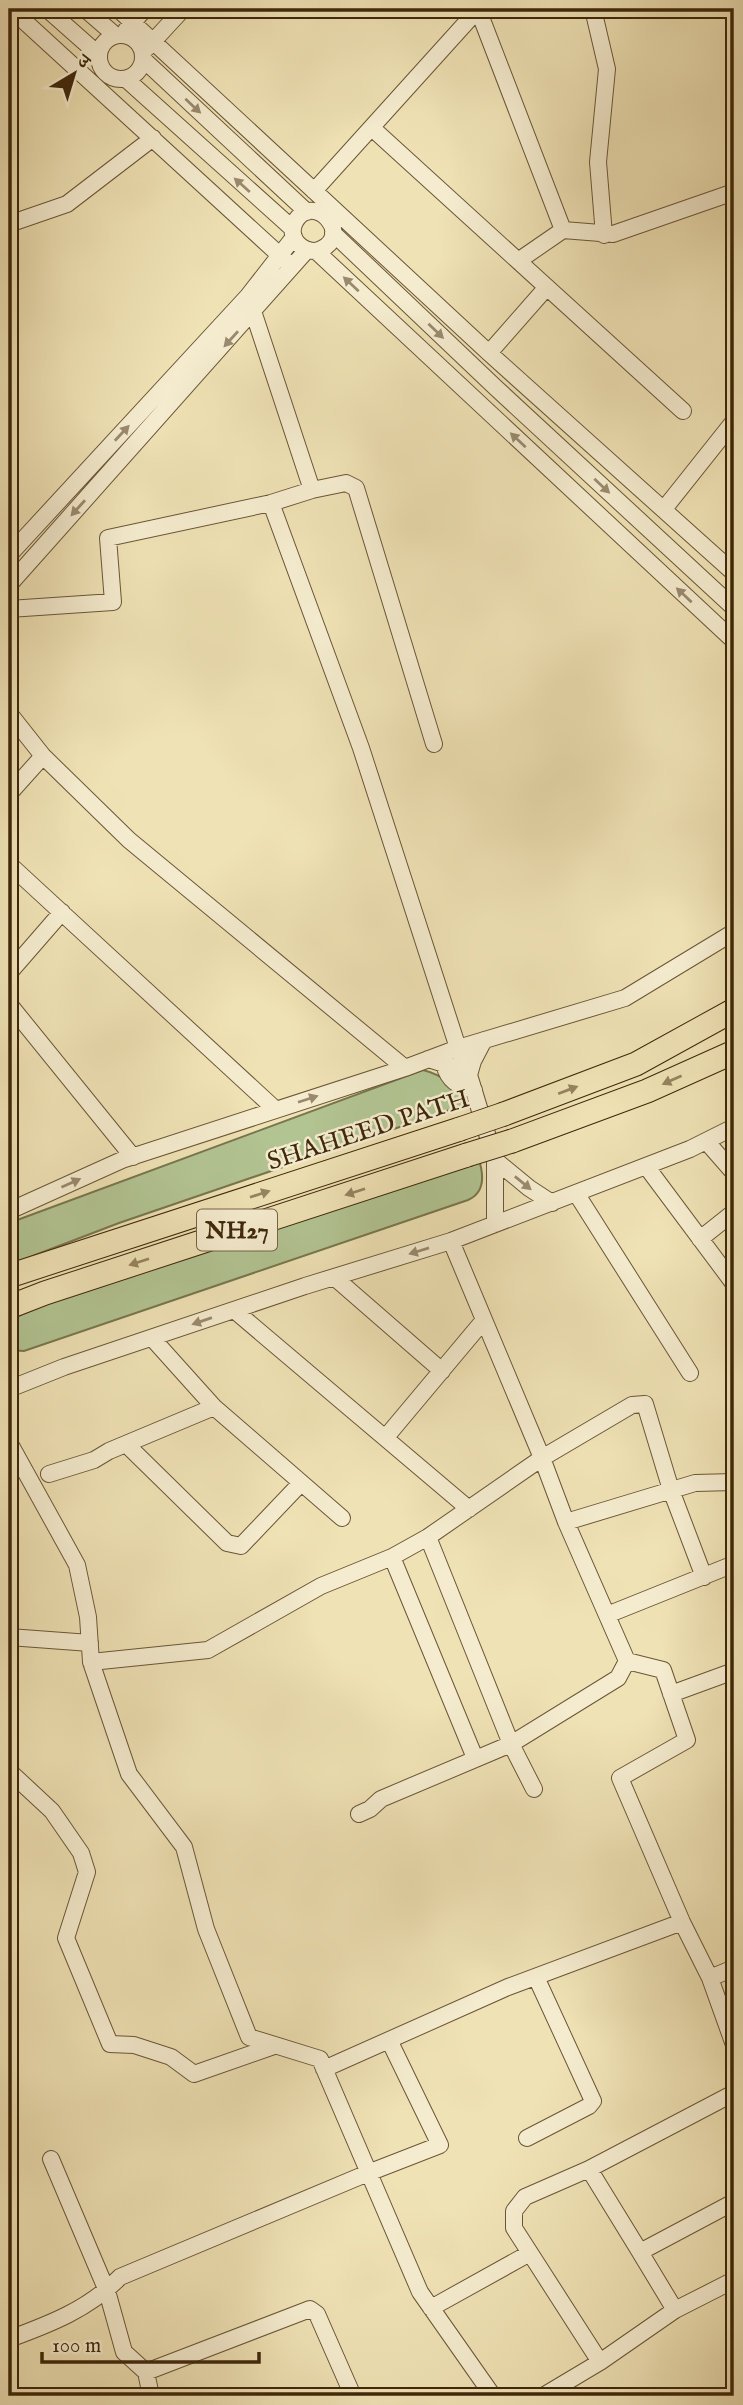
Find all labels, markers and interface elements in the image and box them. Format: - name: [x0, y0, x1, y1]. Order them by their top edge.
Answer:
- north arrow: [38, 38, 108, 108]
- text: उ: [70, 49, 95, 75]
- one-way arrow: [184, 98, 202, 114]
- one-way arrow: [234, 177, 251, 193]
- one-way arrow: [343, 277, 360, 293]
- one-way arrow: [427, 323, 444, 339]
- one-way arrow: [223, 330, 239, 347]
- one-way arrow: [113, 425, 129, 442]
- one-way arrow: [510, 432, 527, 448]
- one-way arrow: [593, 478, 610, 494]
- one-way arrow: [71, 499, 87, 516]
- one-way arrow: [676, 587, 693, 603]
- one-way arrow: [662, 1074, 682, 1086]
- street label: SHAHEED PATH: [263, 1082, 474, 1179]
- one-way arrow: [557, 1084, 578, 1095]
- one-way arrow: [298, 1093, 319, 1104]
- one-way arrow: [513, 1175, 531, 1190]
- one-way arrow: [61, 1177, 81, 1189]
- one-way arrow: [345, 1187, 366, 1197]
- one-way arrow: [249, 1188, 270, 1199]
- road number: NH27: [197, 1210, 277, 1250]
- one-way arrow: [408, 1247, 429, 1257]
- one-way arrow: [129, 1257, 150, 1268]
- one-way arrow: [192, 1316, 213, 1327]
- scale bar: [42, 2321, 259, 2365]
- text: 100 m: [52, 2333, 101, 2360]

